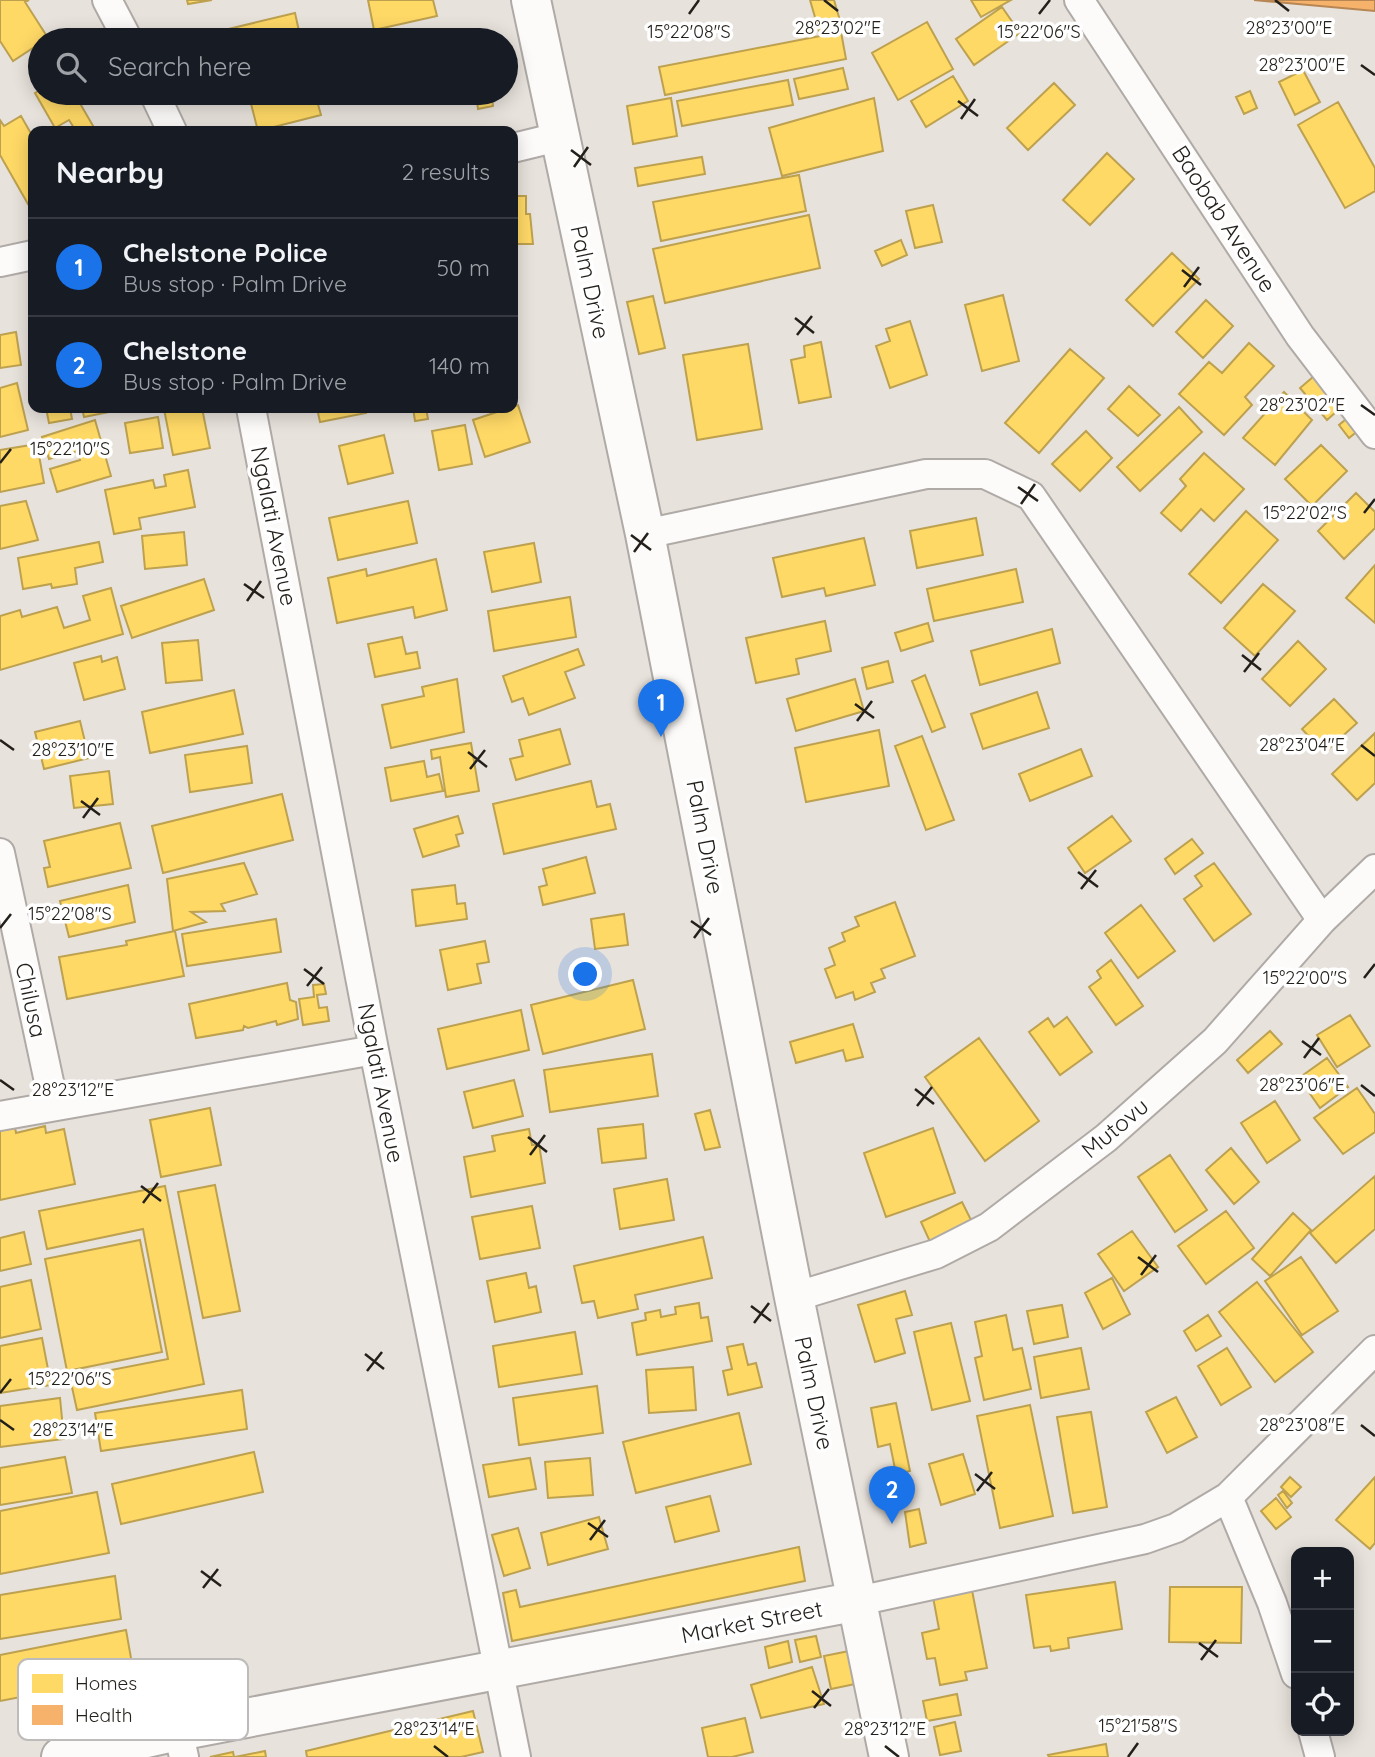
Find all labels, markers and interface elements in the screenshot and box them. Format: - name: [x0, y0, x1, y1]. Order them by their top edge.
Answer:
- text: 28°23'02"E: [795, 16, 881, 39]
- text: 28°23'00"E: [1245, 16, 1333, 39]
- text: 15°22'08"S: [647, 20, 731, 43]
- text: 15°22'06"S: [997, 20, 1081, 43]
- search box: [28, 28, 518, 105]
- icon: search: [52, 48, 90, 86]
- text: Search here: [108, 50, 252, 83]
- text: 28°23'00"E: [1258, 53, 1346, 76]
- street label: Baobab Avenue: [1166, 140, 1283, 298]
- text: Nearby: [56, 153, 164, 191]
- text: 2 results: [401, 157, 490, 186]
- street label: Palm Drive: [564, 222, 617, 341]
- text: Chelstone Police: [123, 236, 328, 269]
- text: 1: [75, 253, 83, 282]
- text: 50 m: [437, 253, 490, 282]
- text: Bus stop · Palm Drive: [123, 269, 347, 298]
- text: Chelstone: [123, 334, 247, 367]
- text: 2: [72, 351, 86, 380]
- text: 140 m: [429, 351, 490, 380]
- text: Bus stop · Palm Drive: [123, 367, 347, 396]
- text: 28°23'02"E: [1259, 393, 1345, 416]
- text: 15°22'10"S: [30, 437, 110, 460]
- street label: Ngalati Avenue: [245, 444, 304, 608]
- text: 15°22'02"S: [1263, 501, 1347, 524]
- pin: 1: [638, 679, 684, 737]
- text: 28°23'04"E: [1259, 733, 1345, 756]
- text: 28°23'10"E: [31, 738, 115, 761]
- street label: Palm Drive: [680, 777, 731, 896]
- text: 15°22'08"S: [28, 902, 112, 925]
- your location: [568, 957, 602, 991]
- street label: Chilusa: [9, 960, 54, 1040]
- text: 15°22'00"S: [1263, 966, 1347, 989]
- street label: Ngalati Avenue: [352, 1001, 411, 1165]
- text: 28°23'06"E: [1259, 1073, 1345, 1096]
- text: 28°23'12"E: [32, 1078, 114, 1101]
- street label: Mutovu: [1075, 1091, 1154, 1164]
- street label: Palm Drive: [788, 1333, 841, 1452]
- text: 15°22'06"S: [28, 1367, 112, 1390]
- text: 28°23'08"E: [1259, 1413, 1345, 1436]
- text: 28°23'14"E: [32, 1418, 114, 1441]
- pin: 2: [869, 1466, 915, 1524]
- map controls: [1291, 1547, 1354, 1736]
- button: +: [1291, 1547, 1354, 1610]
- street label: Market Street: [679, 1594, 825, 1649]
- button: −: [1291, 1610, 1354, 1673]
- legend: [18, 1659, 248, 1740]
- text: Homes: [75, 1671, 137, 1695]
- button: locate: [1291, 1673, 1354, 1736]
- text: Health: [75, 1703, 133, 1727]
- text: 15°21'58"S: [1098, 1714, 1178, 1737]
- text: 28°23'14"E: [393, 1717, 475, 1740]
- text: 28°23'12"E: [844, 1717, 926, 1740]

